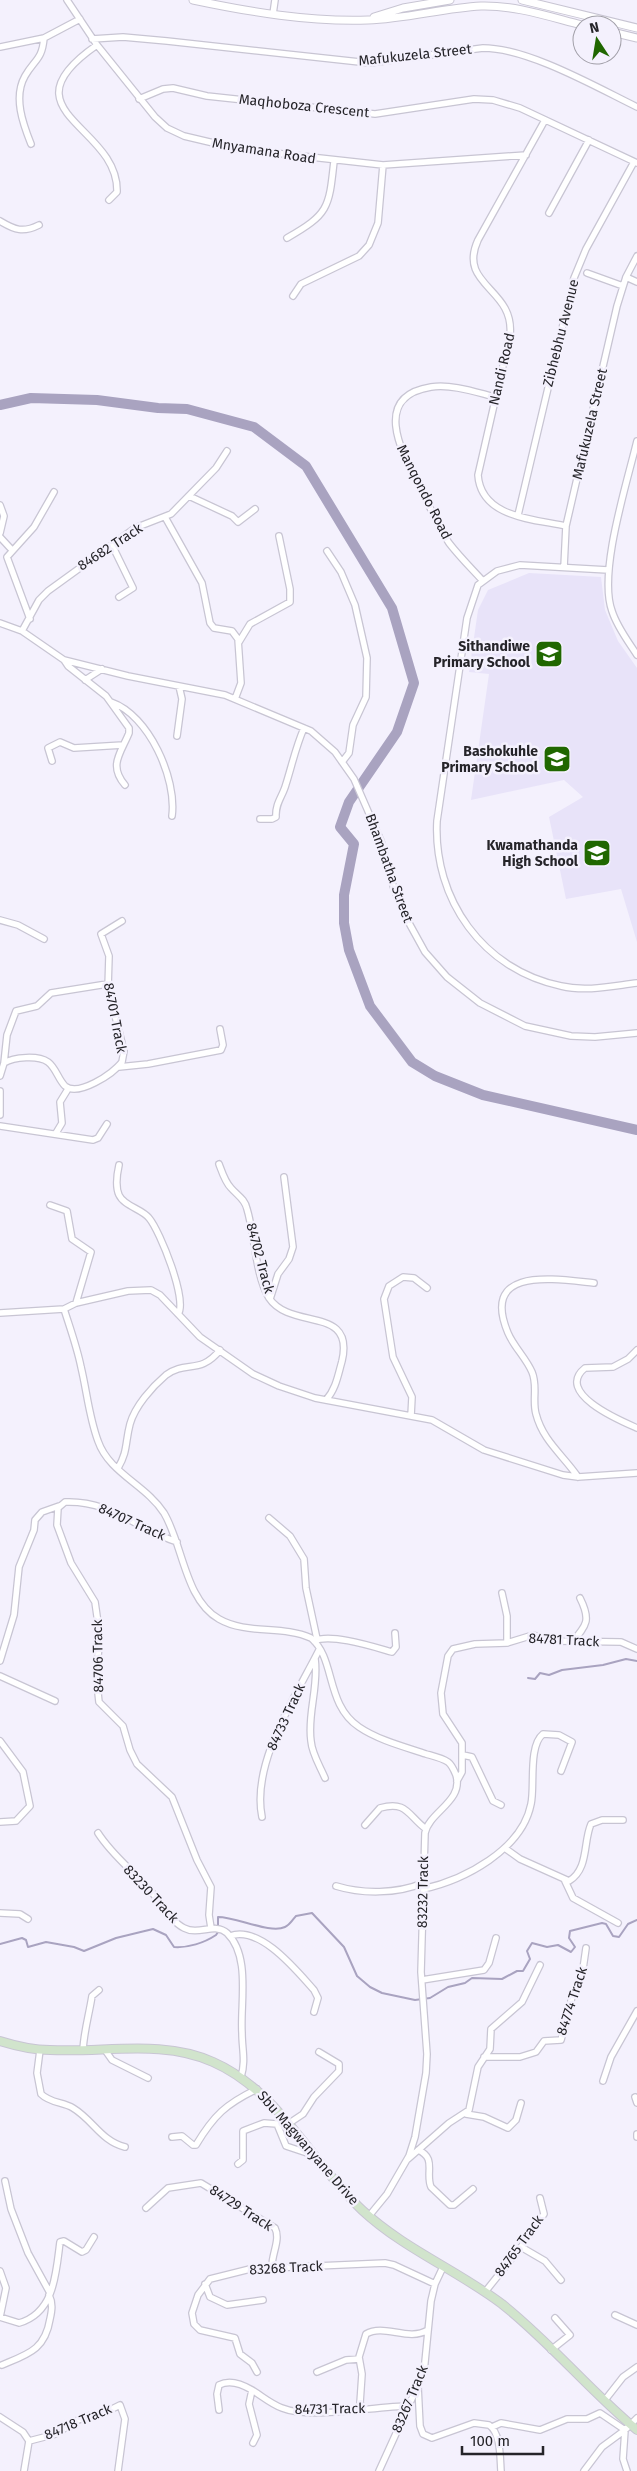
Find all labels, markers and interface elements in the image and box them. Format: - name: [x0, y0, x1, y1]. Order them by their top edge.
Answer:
- north arrow: [572, 15, 622, 65]
- text: N: [588, 18, 601, 37]
- street label: Mafukuzela Street: [358, 41, 473, 69]
- street label: Maqhoboza Crescent: [238, 91, 371, 121]
- street label: Mnyamana Road: [211, 134, 317, 168]
- street label: Zibhebhu Avenue: [539, 277, 583, 389]
- street label: Nandi Road: [485, 331, 519, 407]
- street label: Mafukuzela Street: [569, 366, 611, 481]
- street label: Manqondo Road: [393, 442, 455, 542]
- street label: 84682 Track: [74, 519, 146, 574]
- place label: Sithandiwe Primary School: [433, 638, 531, 671]
- school or university icon: Sithandiwe Primary School: [534, 639, 564, 669]
- place label: Bashokuhle Primary School: [441, 743, 539, 776]
- school or university icon: Bashokuhle Primary School: [542, 744, 572, 774]
- street label: Bhambatha Street: [361, 811, 417, 926]
- place label: Kwamathanda High School: [486, 837, 579, 870]
- school or university icon: Kwamathanda High School: [582, 838, 612, 868]
- street label: 84701 Track: [100, 981, 130, 1055]
- street label: 84702 Track: [242, 1221, 278, 1296]
- street label: 84707 Track: [96, 1500, 169, 1545]
- street label: 84706 Track: [89, 1618, 107, 1693]
- street label: 84781 Track: [528, 1630, 601, 1650]
- street label: 84733 Track: [263, 1680, 309, 1753]
- street label: 83232 Track: [414, 1855, 432, 1928]
- street label: 83230 Track: [120, 1861, 183, 1927]
- street label: 84774 Track: [553, 1964, 591, 2037]
- street label: Sbu Magwanyane Drive: [254, 2087, 362, 2209]
- street label: 84729 Track: [206, 2181, 276, 2235]
- street label: 84765 Track: [491, 2211, 548, 2280]
- street label: 83268 Track: [249, 2258, 324, 2278]
- street label: 83267 Track: [388, 2362, 432, 2435]
- street label: 84718 Track: [42, 2400, 115, 2444]
- street label: 84731 Track: [295, 2400, 366, 2418]
- scale bar: [462, 2424, 543, 2456]
- text: 100 m: [470, 2432, 510, 2450]

